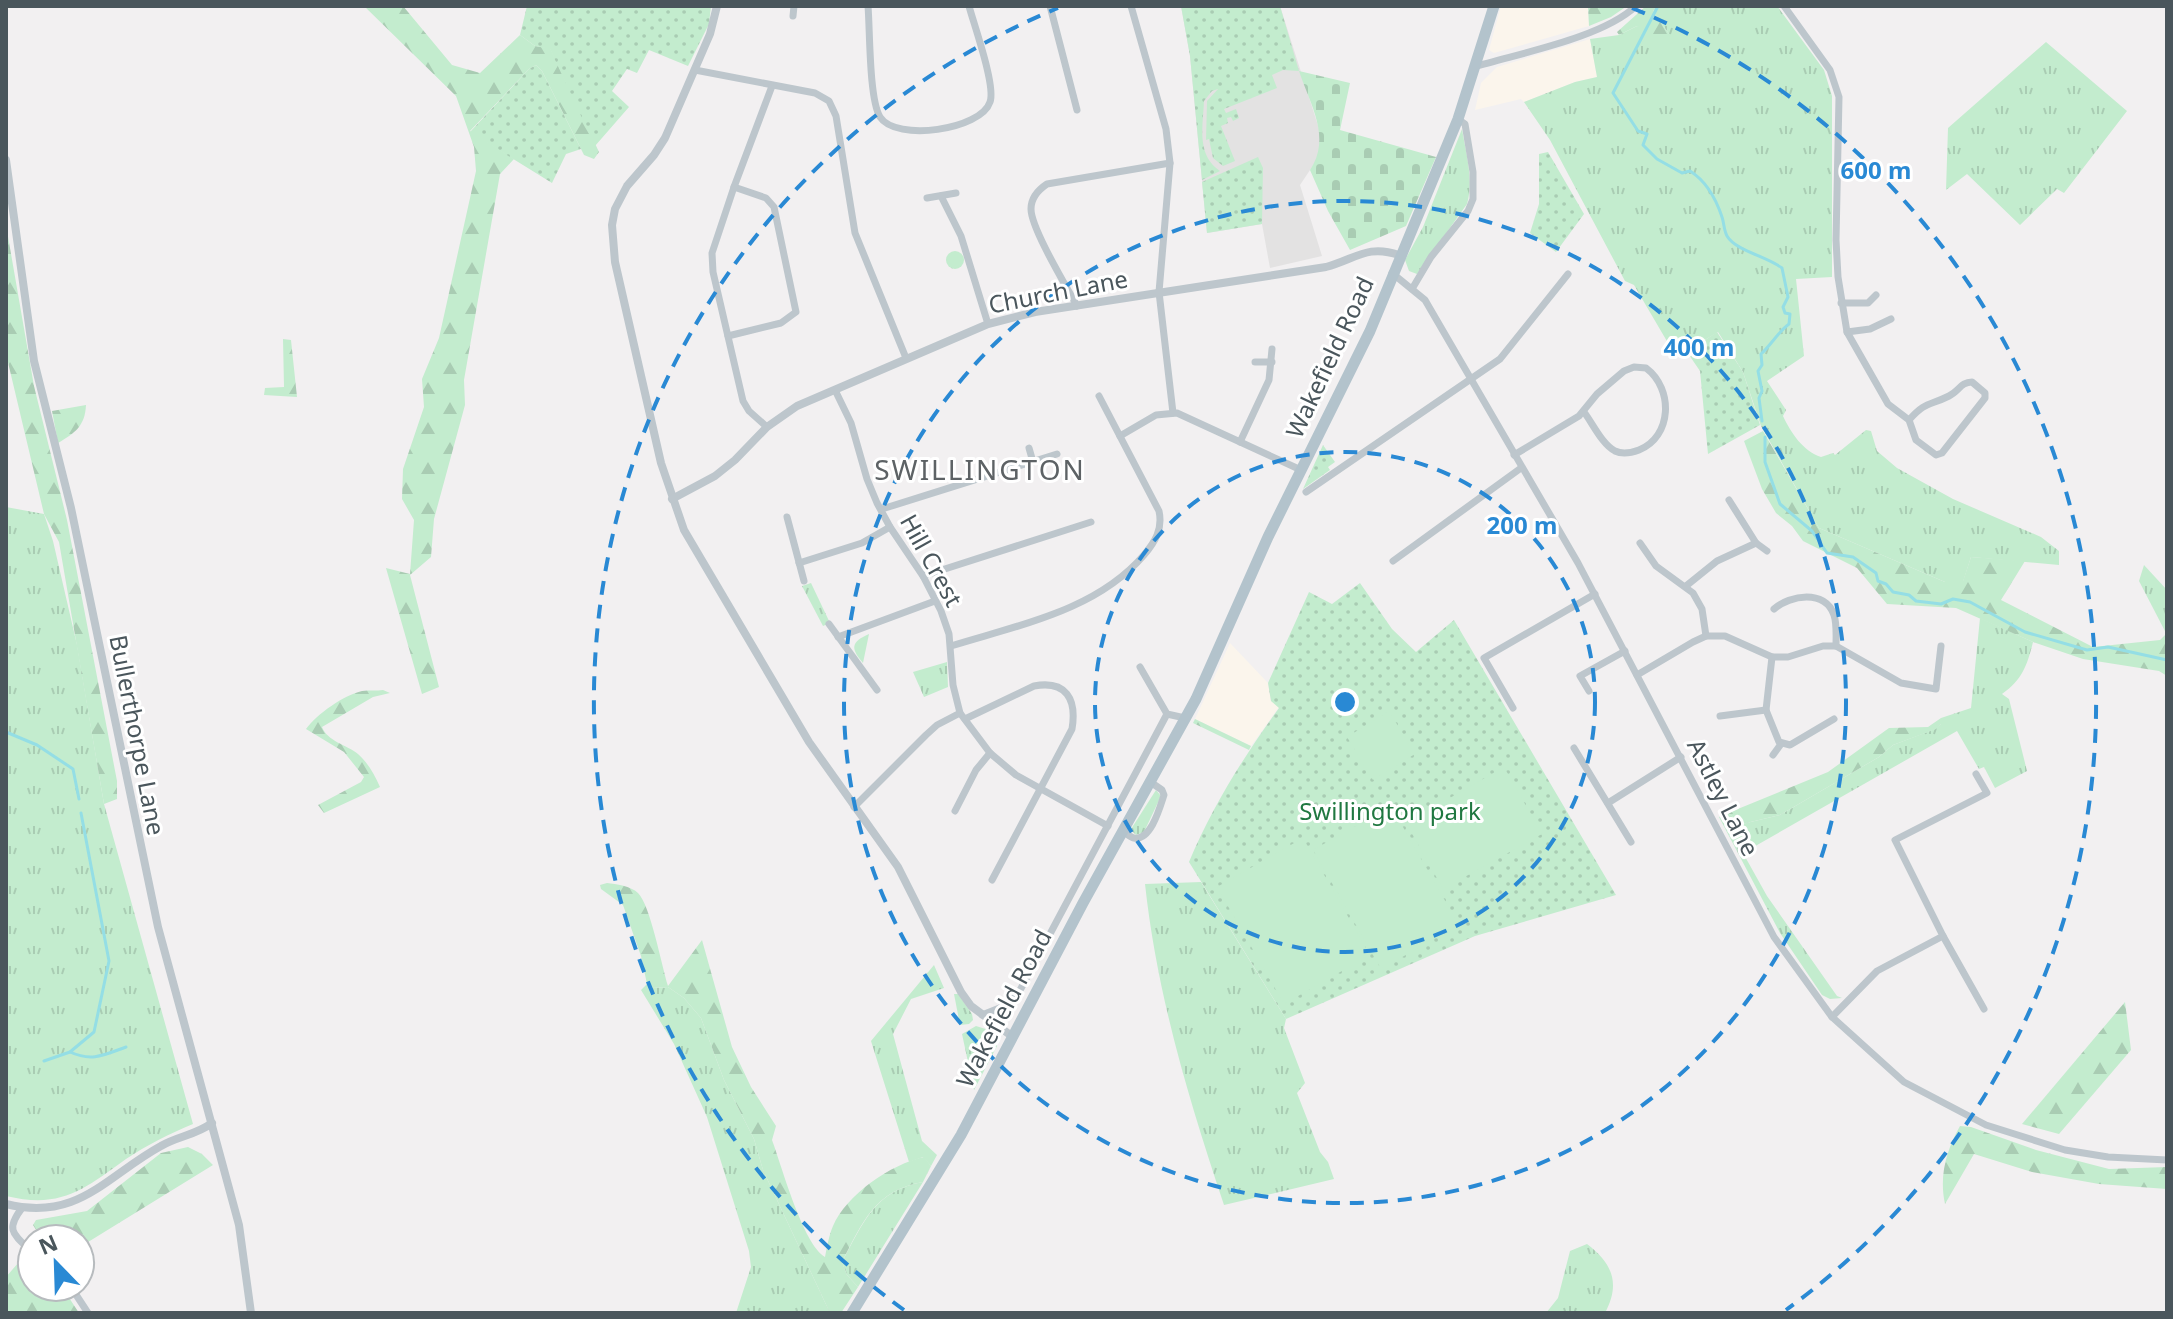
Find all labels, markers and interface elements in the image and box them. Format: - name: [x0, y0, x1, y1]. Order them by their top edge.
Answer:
- text: 600 m: [1841, 153, 1911, 186]
- street label: Church Lane: [986, 261, 1130, 321]
- street label: Wakefield Road: [1277, 271, 1381, 443]
- text: 400 m: [1664, 330, 1734, 363]
- district label: SWILLINGTON: [874, 450, 1086, 488]
- street label: Hill Crest: [893, 508, 971, 612]
- text: 200 m: [1487, 508, 1557, 541]
- street label: Bullerthorpe Lane: [102, 632, 174, 838]
- centre of rings: [1331, 688, 1359, 716]
- street label: Astley Lane: [1680, 733, 1768, 861]
- park label: Swillington park: [1299, 794, 1481, 827]
- street label: Wakefield Road: [947, 923, 1059, 1093]
- north arrow: [16, 1223, 96, 1303]
- text: N: [34, 1226, 62, 1261]

